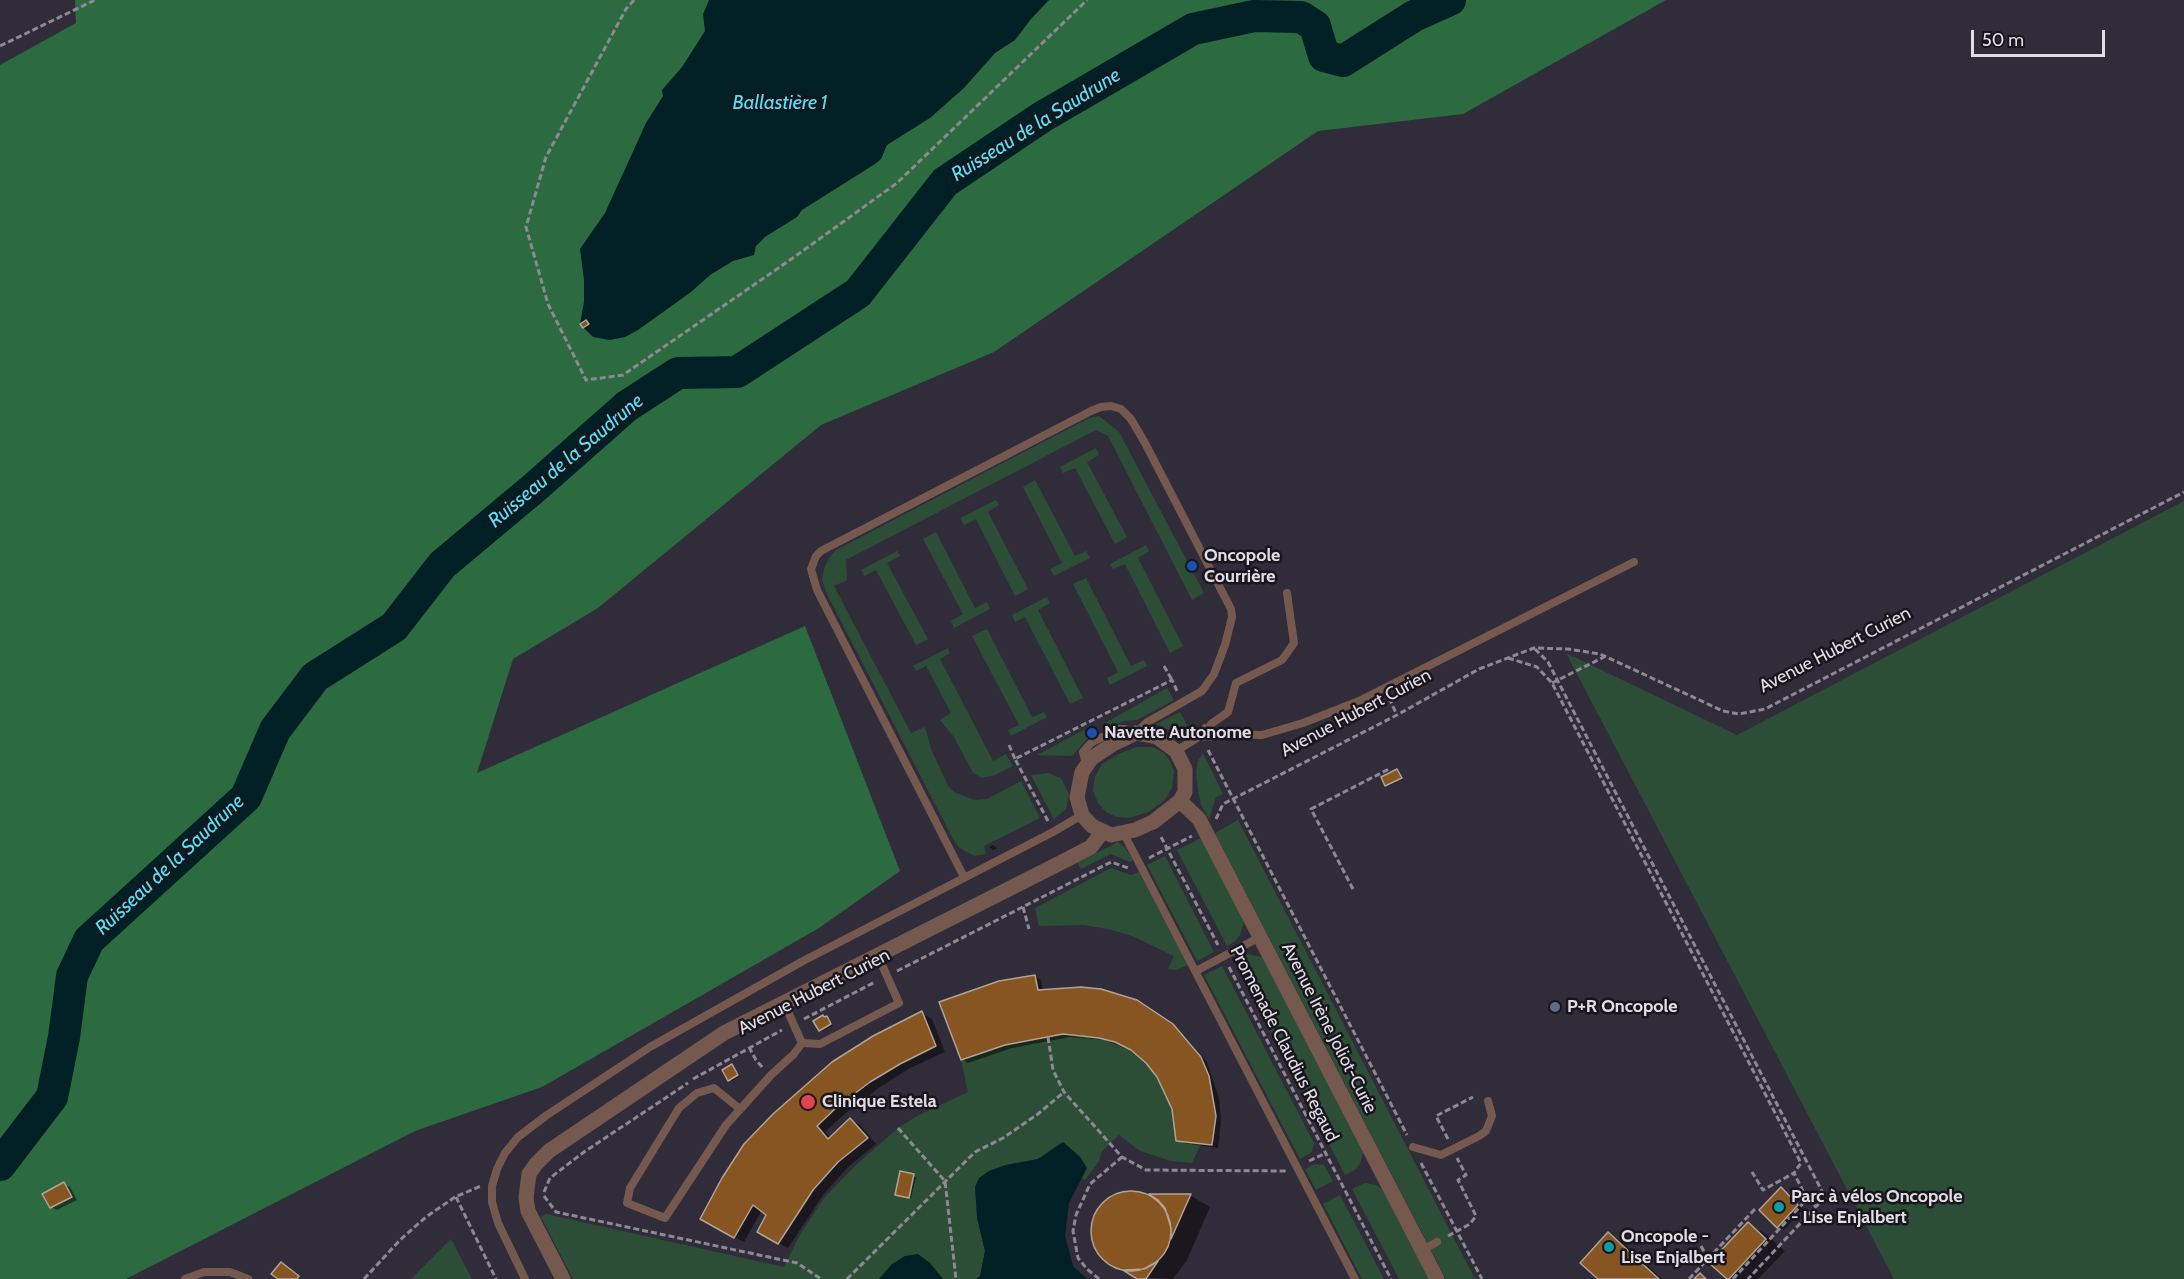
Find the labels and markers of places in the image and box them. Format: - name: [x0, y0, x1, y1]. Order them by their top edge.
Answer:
- place label: Oncopole Courrière: [1204, 545, 1280, 588]
- marker: Oncopole Courrière: [1185, 559, 1199, 573]
- place label: Navette Autonome: [1104, 722, 1251, 744]
- marker: Navette Autonome: [1085, 726, 1099, 740]
- place label: P+R Oncopole: [1567, 996, 1677, 1018]
- marker: P+R Oncopole: [1548, 1000, 1562, 1014]
- place label: Clinique Estela: [822, 1091, 937, 1113]
- marker: Clinique Estela: [799, 1093, 817, 1111]
- place label: Parc à vélos Oncopole - Lise Enjalbert: [1791, 1186, 1962, 1228]
- marker: Parc à vélos Oncopole - Lise Enjalbert: [1772, 1200, 1786, 1214]
- place label: Oncopole - Lise Enjalbert: [1621, 1226, 1725, 1268]
- marker: Oncopole - Lise Enjalbert: [1602, 1240, 1616, 1254]

